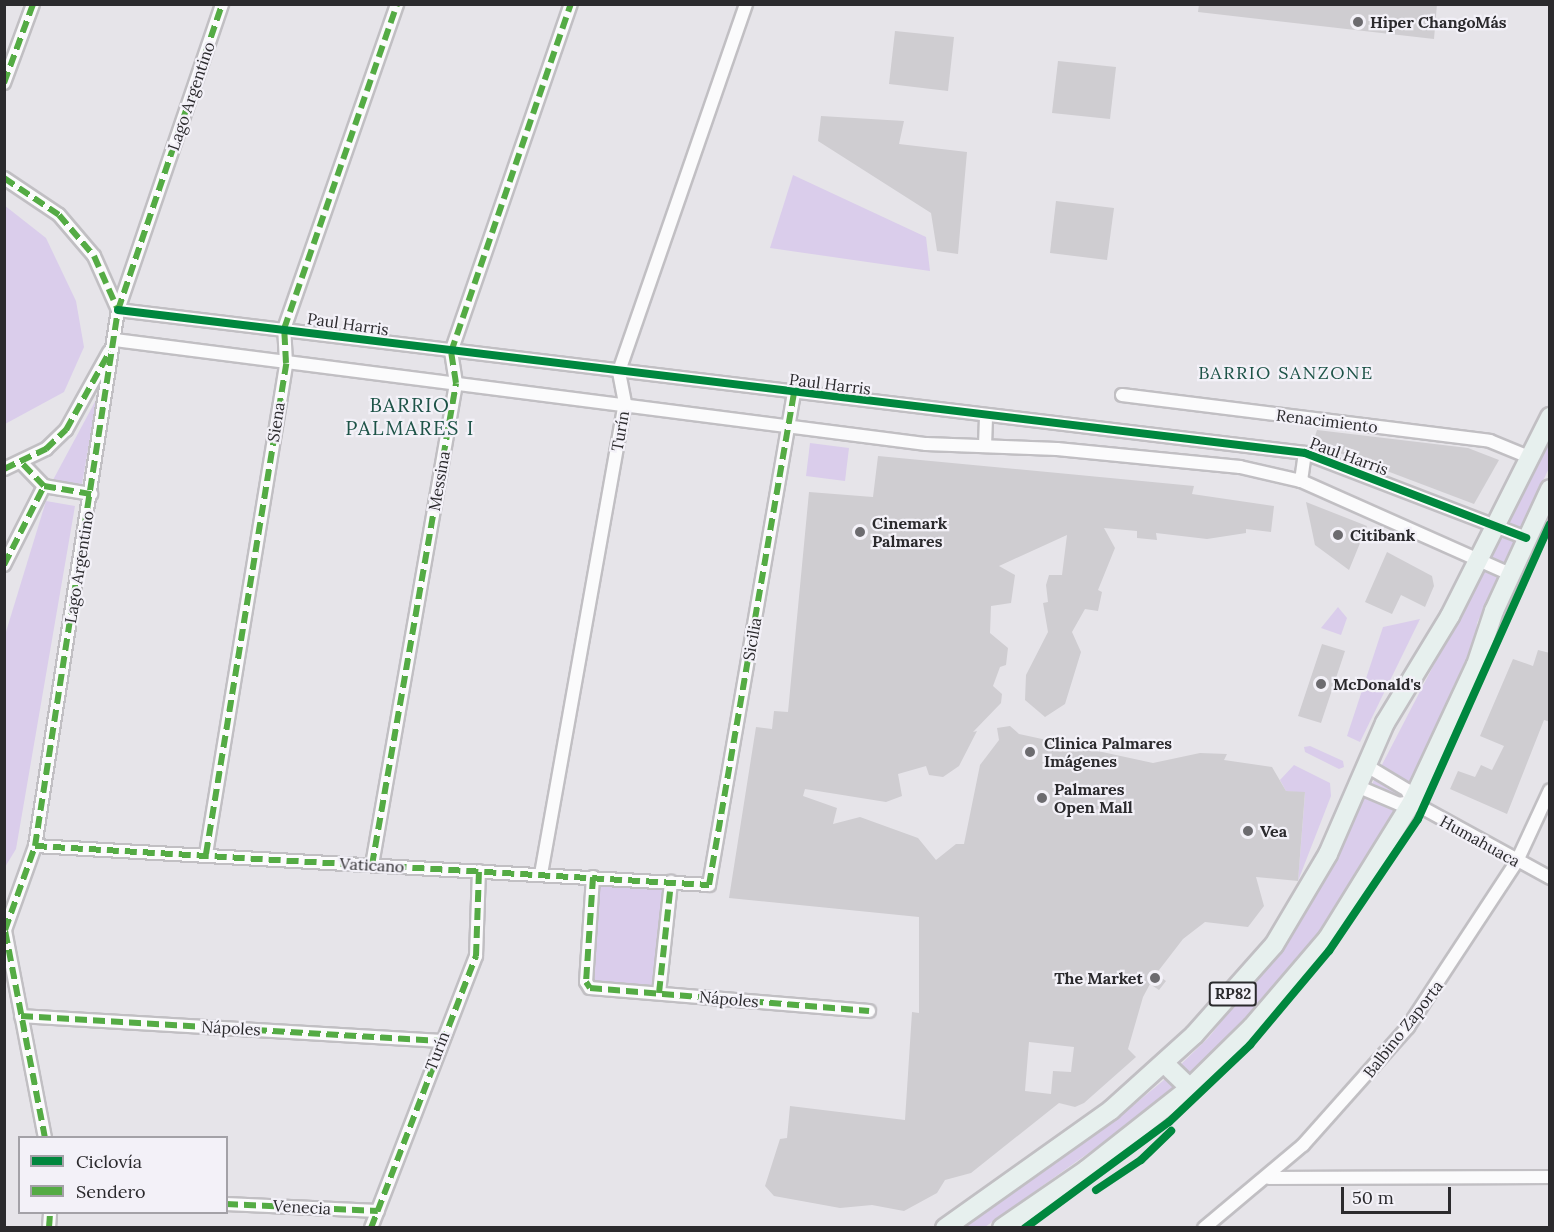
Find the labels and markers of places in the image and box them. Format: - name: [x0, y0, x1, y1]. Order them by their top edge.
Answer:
- place label: Hiper ChangoMás: [1370, 12, 1507, 32]
- marker: Hiper ChangoMás: [1351, 15, 1365, 29]
- place label: Cinemark Palmares: [872, 513, 947, 551]
- marker: Cinemark Palmares: [853, 525, 867, 539]
- place label: Citibank: [1350, 525, 1415, 545]
- marker: Citibank: [1331, 528, 1345, 542]
- place label: McDonald's: [1333, 674, 1421, 694]
- marker: McDonald's: [1314, 677, 1328, 691]
- place label: Clinica Palmares Imágenes: [1044, 733, 1172, 771]
- marker: Clinica Palmares Imágenes: [1021, 743, 1039, 761]
- place label: Palmares Open Mall: [1054, 779, 1133, 817]
- marker: Palmares Open Mall: [1035, 791, 1049, 805]
- place label: Vea: [1260, 821, 1287, 841]
- marker: Vea: [1241, 824, 1255, 838]
- place label: The Market: [1054, 968, 1143, 988]
- marker: The Market: [1148, 971, 1162, 985]

